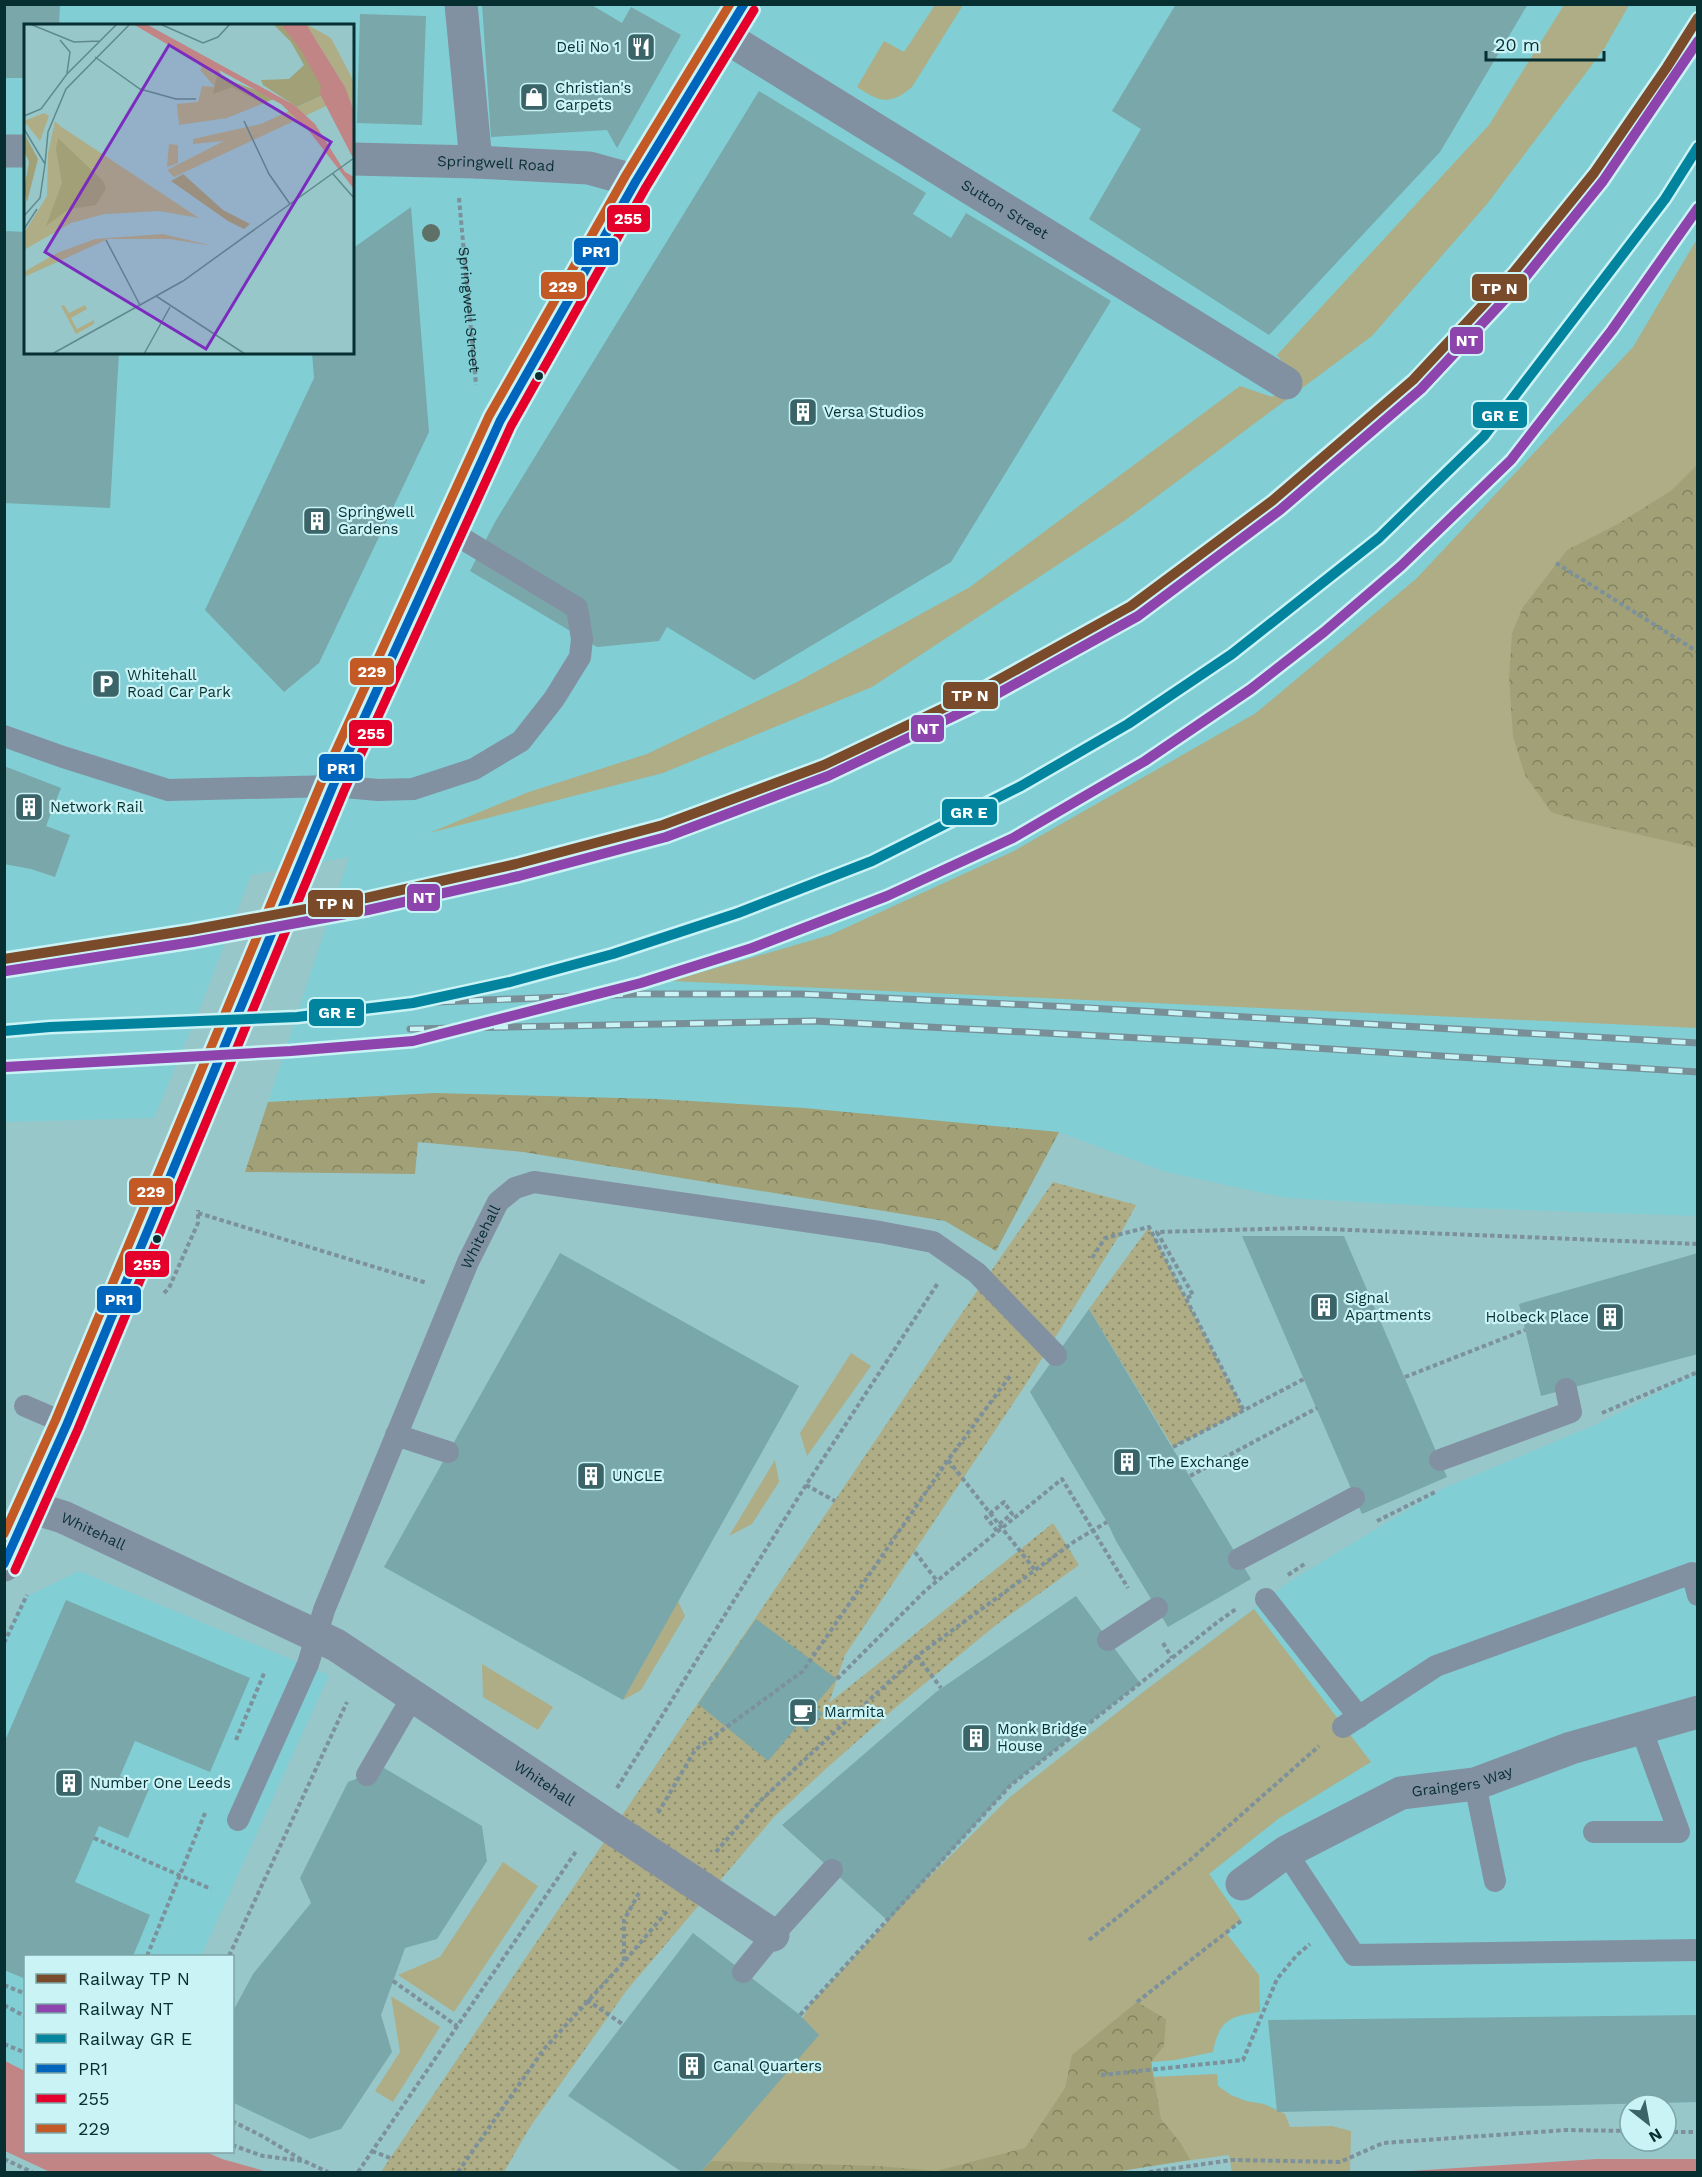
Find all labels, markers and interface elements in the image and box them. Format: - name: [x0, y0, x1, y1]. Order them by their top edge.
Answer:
- inset map: [24, 24, 354, 354]
- scale bar: [1486, 24, 1604, 62]
- restaurant icon: Deli No 1: [625, 31, 657, 63]
- text: 20 m: [1495, 34, 1540, 55]
- place label: Deli No 1: [556, 38, 620, 56]
- place label: Christian's Carpets: [555, 79, 632, 114]
- shop icon: Christian's Carpets: [518, 81, 550, 113]
- street label: Springwell Road: [437, 152, 555, 175]
- street label: Sutton Street: [958, 176, 1052, 243]
- line badge: 255: [606, 204, 651, 233]
- text: 255: [614, 209, 642, 228]
- line badge: PR1: [573, 237, 619, 266]
- text: PR1: [582, 242, 610, 261]
- street label: Springwell Street: [454, 246, 484, 374]
- line badge: 229: [540, 271, 586, 300]
- line badge: TP N: [1471, 273, 1528, 302]
- text: 229: [549, 277, 578, 296]
- text: TP N: [1480, 279, 1518, 298]
- line badge: NT: [1449, 326, 1484, 355]
- text: NT: [1456, 331, 1479, 350]
- unlabelled marker: [533, 370, 545, 382]
- building icon: Versa Studios: [787, 396, 819, 428]
- line badge: GR E: [1472, 401, 1528, 429]
- place label: Versa Studios: [824, 403, 924, 421]
- text: GR E: [1481, 406, 1519, 425]
- place label: Springwell Gardens: [338, 503, 415, 538]
- building icon: Springwell Gardens: [301, 505, 333, 537]
- line badge: 229: [349, 657, 395, 686]
- text: 229: [358, 662, 387, 681]
- place label: Whitehall Road Car Park: [127, 666, 231, 701]
- parking icon: Whitehall Road Car Park: [90, 668, 122, 700]
- line badge: TP N: [942, 681, 999, 710]
- text: TP N: [951, 686, 989, 705]
- line badge: NT: [910, 714, 945, 743]
- line badge: 255: [348, 719, 393, 747]
- text: NT: [917, 719, 940, 738]
- text: 255: [357, 724, 385, 743]
- line badge: PR1: [318, 753, 364, 782]
- text: PR1: [327, 759, 355, 778]
- building icon: Network Rail: [13, 791, 45, 823]
- place label: Network Rail: [50, 798, 144, 816]
- line badge: GR E: [941, 798, 998, 826]
- text: GR E: [950, 803, 988, 822]
- line badge: NT: [406, 883, 441, 912]
- text: NT: [413, 888, 436, 907]
- line badge: TP N: [307, 889, 364, 918]
- text: TP N: [316, 894, 354, 913]
- line badge: GR E: [308, 998, 365, 1027]
- text: GR E: [318, 1003, 356, 1022]
- line badge: 229: [128, 1177, 174, 1206]
- text: 229: [137, 1182, 166, 1201]
- street label: Whitehall: [457, 1201, 504, 1272]
- unlabelled marker: [151, 1233, 163, 1245]
- line badge: 255: [124, 1250, 170, 1278]
- text: 255: [133, 1255, 161, 1274]
- line badge: PR1: [96, 1285, 142, 1314]
- place label: Signal Apartments: [1345, 1289, 1431, 1324]
- text: PR1: [105, 1290, 133, 1309]
- building icon: Signal Apartments: [1308, 1291, 1340, 1323]
- building icon: Holbeck Place: [1594, 1301, 1626, 1333]
- place label: Holbeck Place: [1485, 1308, 1589, 1326]
- building icon: The Exchange: [1111, 1446, 1143, 1478]
- place label: The Exchange: [1148, 1453, 1249, 1471]
- building icon: UNCLE: [575, 1460, 607, 1492]
- place label: UNCLE: [612, 1467, 662, 1485]
- street label: Whitehall: [58, 1508, 129, 1554]
- cafe icon: Marmita: [787, 1696, 819, 1728]
- place label: Marmita: [824, 1703, 885, 1721]
- place label: Monk Bridge House: [997, 1720, 1087, 1755]
- building icon: Monk Bridge House: [960, 1722, 992, 1754]
- street label: Whitehall: [510, 1756, 579, 1810]
- street label: Graingers Way: [1410, 1762, 1515, 1801]
- building icon: Number One Leeds: [53, 1767, 85, 1799]
- place label: Number One Leeds: [90, 1774, 231, 1792]
- legend: [24, 1955, 234, 2153]
- text: Railway TP N: [78, 1968, 190, 1989]
- text: Railway NT: [78, 1998, 174, 2019]
- text: Railway GR E: [78, 2028, 192, 2049]
- building icon: Canal Quarters: [676, 2050, 708, 2082]
- place label: Canal Quarters: [713, 2057, 822, 2075]
- text: PR1: [78, 2058, 108, 2079]
- text: 255: [78, 2088, 109, 2109]
- north arrow: [1618, 2093, 1678, 2153]
- text: 229: [78, 2118, 110, 2139]
- text: N: [1645, 2124, 1665, 2147]

